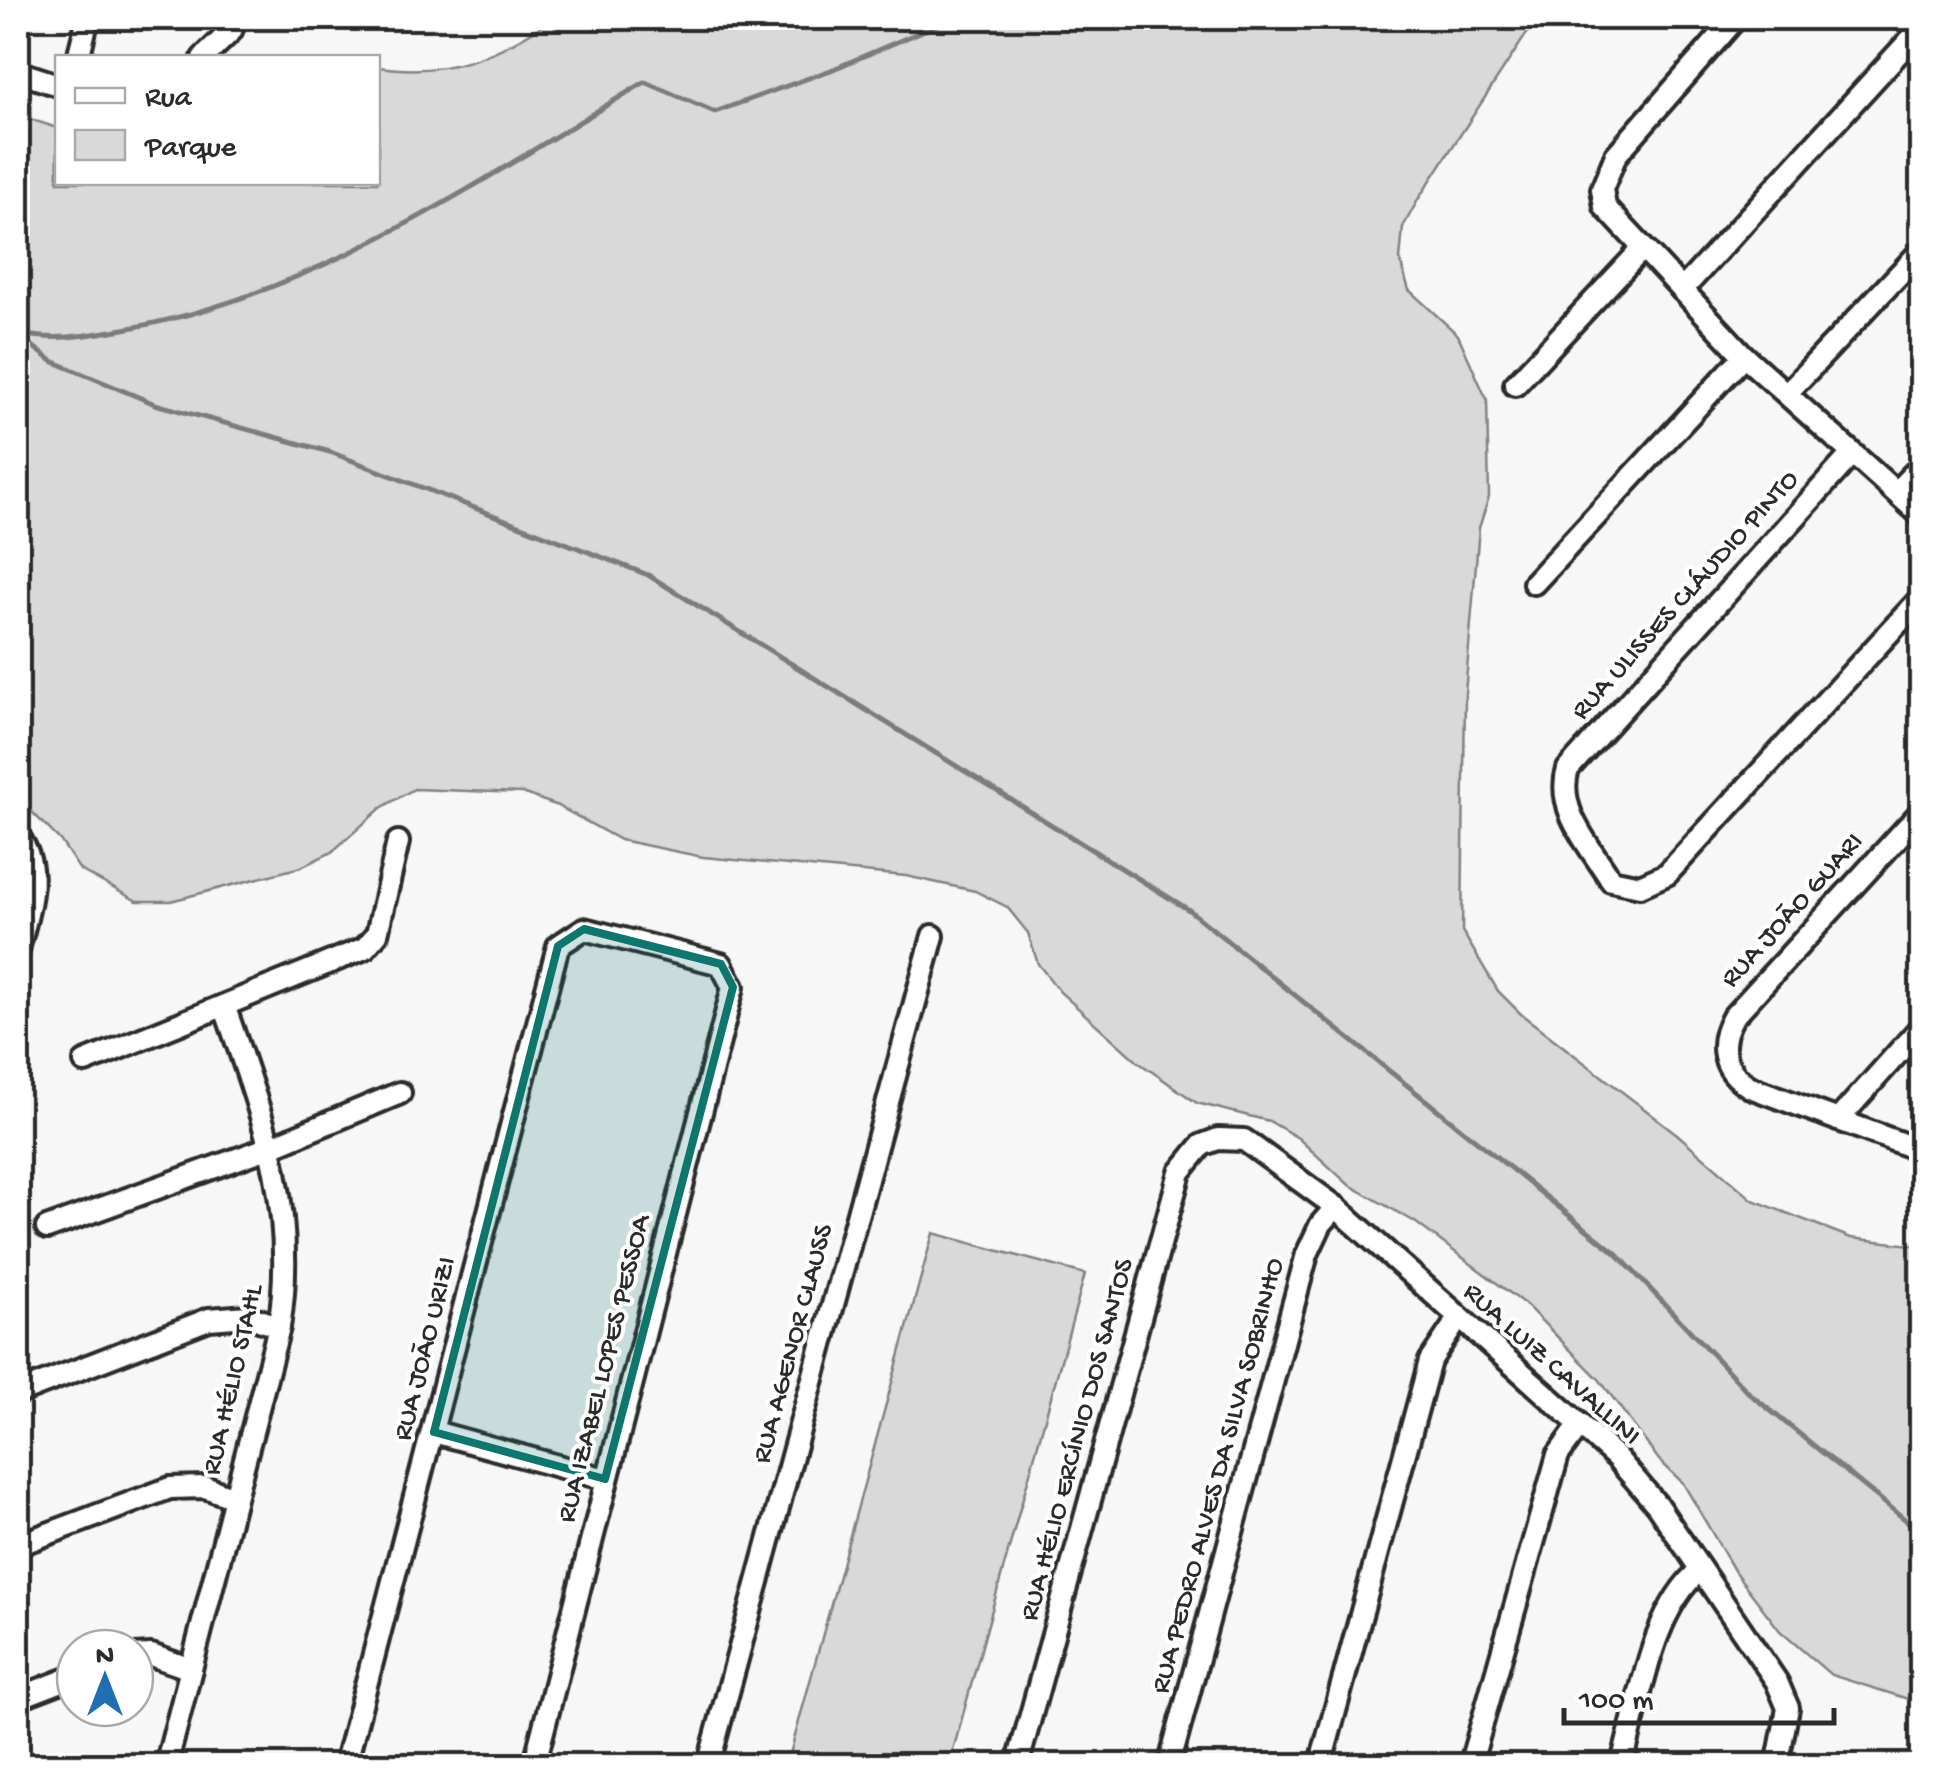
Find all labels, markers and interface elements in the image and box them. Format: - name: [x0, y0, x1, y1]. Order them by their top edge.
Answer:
- legend: [55, 55, 380, 185]
- text: Rua: [145, 82, 193, 117]
- text: Parque: [144, 132, 237, 167]
- street label: RUA ULISSES CLÁUDIO PINTO: [1565, 464, 1807, 728]
- street label: RUA JOÃO GUARI: [1715, 827, 1871, 995]
- street label: RUA IZABEL LOPES PESSOA: [551, 1210, 660, 1526]
- street label: RUA AGENOR CLAUSS: [746, 1221, 842, 1467]
- street label: RUA JOÃO URIZI: [387, 1254, 465, 1444]
- street label: RUA HÉLIO ERCÍNIO DOS SANTOS: [1014, 1255, 1142, 1625]
- street label: RUA PEDRO ALVES DA SILVA SOBRINHO: [1145, 1255, 1293, 1697]
- street label: RUA LUIZ CAVALLINI: [1455, 1276, 1647, 1454]
- street label: RUA HÉLIO STAHL: [196, 1280, 272, 1478]
- north arrow: [55, 1628, 155, 1728]
- text: N: [96, 1641, 114, 1674]
- scale bar: [1564, 1663, 1834, 1725]
- text: 100 m: [1578, 1685, 1654, 1720]

